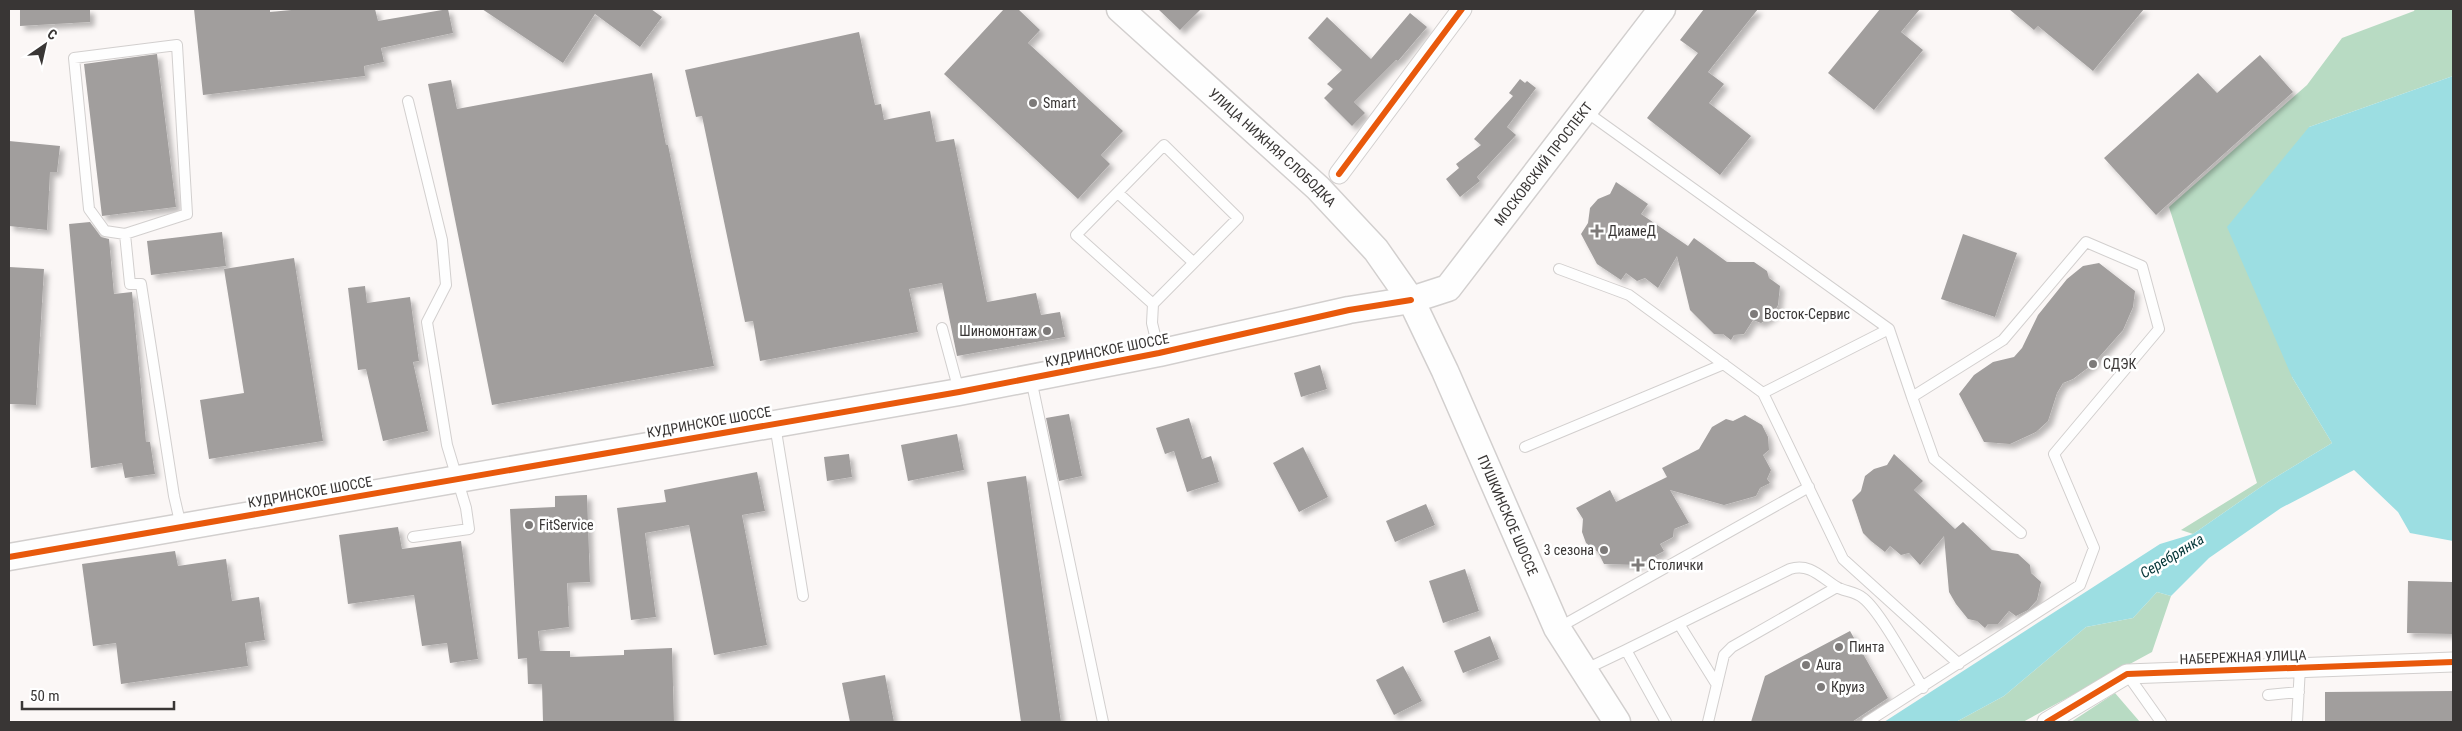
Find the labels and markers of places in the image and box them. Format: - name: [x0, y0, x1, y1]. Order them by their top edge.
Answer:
- place label: Smart: [1043, 95, 1076, 111]
- marker: Smart: [1027, 97, 1039, 109]
- place label: ДиамеД: [1608, 223, 1656, 239]
- marker: ДиамеД: [1590, 224, 1604, 238]
- place label: Восток-Сервис: [1764, 306, 1850, 322]
- marker: Восток-Сервис: [1748, 308, 1760, 320]
- place label: Шиномонтаж: [959, 323, 1037, 339]
- marker: Шиномонтаж: [1041, 325, 1053, 337]
- place label: СДЭК: [2103, 356, 2136, 372]
- marker: СДЭК: [2087, 358, 2099, 370]
- place label: FitService: [539, 517, 594, 533]
- marker: FitService: [523, 519, 535, 531]
- place label: 3 сезона: [1544, 542, 1594, 558]
- marker: 3 сезона: [1598, 544, 1610, 556]
- place label: Столички: [1648, 557, 1703, 573]
- marker: Столички: [1632, 559, 1644, 571]
- place label: Пинта: [1849, 639, 1885, 655]
- marker: Пинта: [1833, 641, 1845, 653]
- place label: Aura: [1816, 657, 1841, 673]
- marker: Aura: [1800, 659, 1812, 671]
- place label: Круиз: [1831, 679, 1865, 695]
- marker: Круиз: [1815, 681, 1827, 693]

